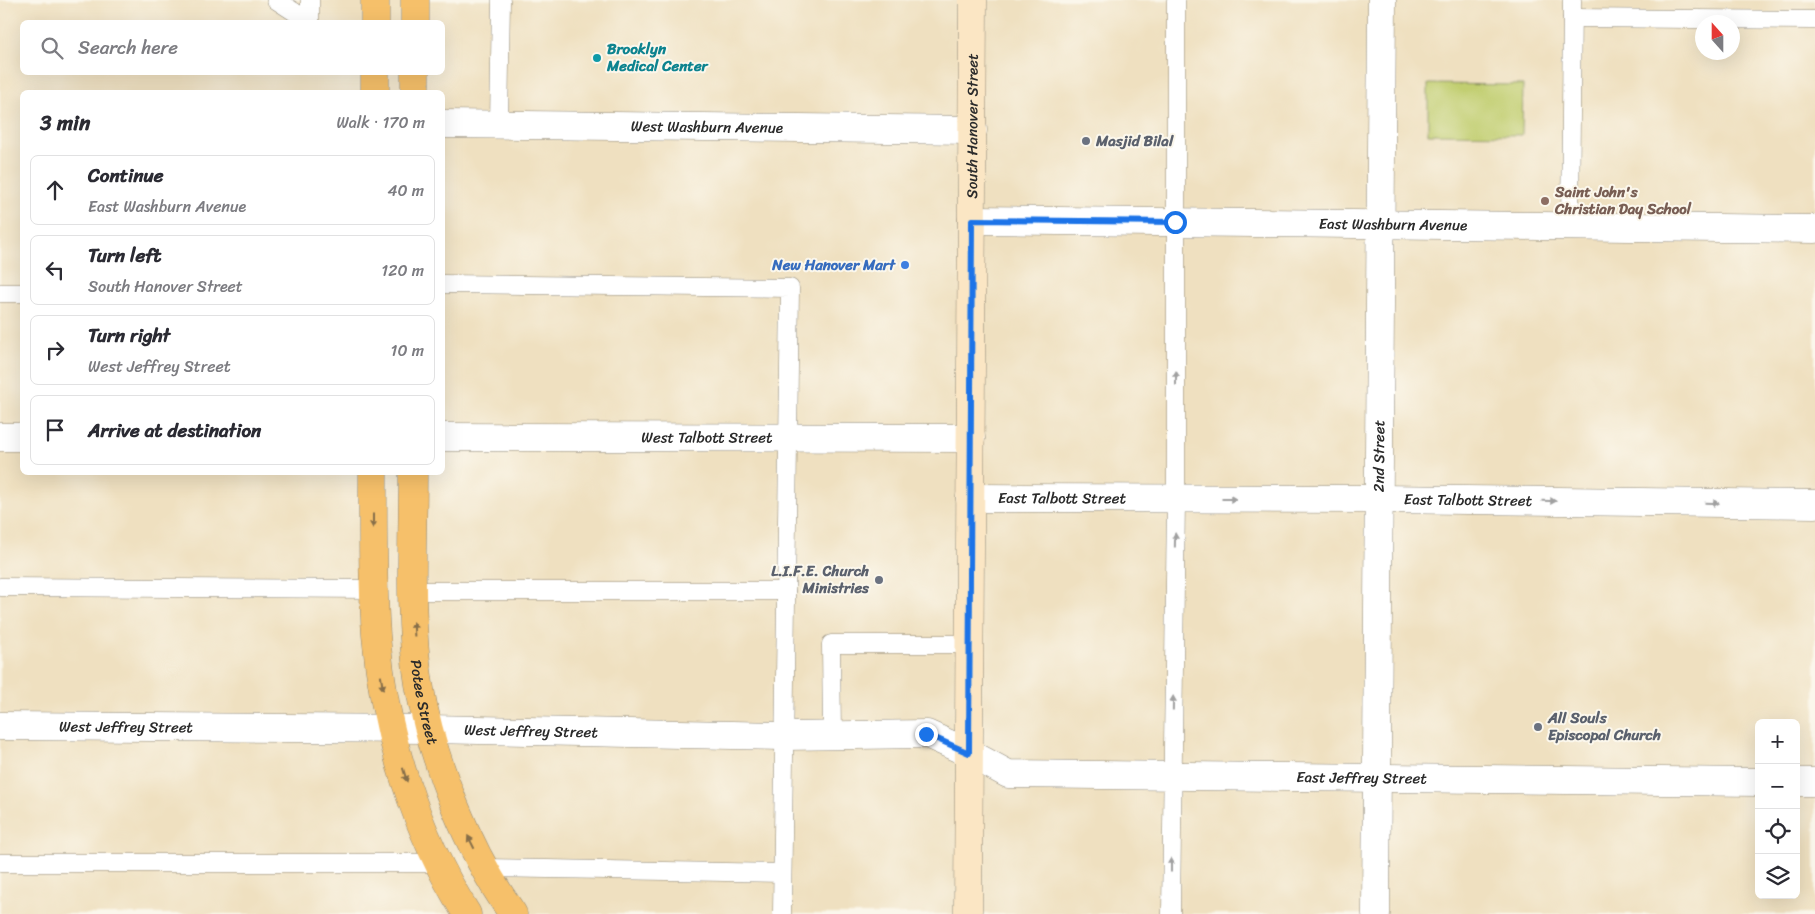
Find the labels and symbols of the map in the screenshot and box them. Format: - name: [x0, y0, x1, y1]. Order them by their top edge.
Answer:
- north arrow: [1695, 15, 1740, 60]
- place label: Brooklyn Medical Center: [606, 36, 710, 79]
- marker: Brooklyn Medical Center: [591, 52, 603, 64]
- street label: South Hanover Street: [959, 53, 986, 199]
- street label: West Washburn Avenue: [631, 113, 783, 141]
- place label: Masjid Bilal: [1095, 128, 1174, 154]
- marker: Masjid Bilal: [1080, 135, 1092, 147]
- place label: Saint John's Christian Day School: [1554, 179, 1692, 222]
- marker: Saint John's Christian Day School: [1539, 195, 1551, 207]
- route start: [1164, 211, 1187, 234]
- street label: East Washburn Avenue: [1319, 211, 1467, 238]
- place label: New Hanover Mart: [771, 252, 896, 278]
- marker: New Hanover Mart: [899, 259, 911, 271]
- one-way arrow: [1172, 370, 1180, 386]
- street label: 2nd Street: [1366, 419, 1392, 492]
- street label: West Talbott Street: [641, 424, 773, 451]
- street label: East Talbott Street: [998, 485, 1127, 511]
- street label: East Talbott Street: [1404, 486, 1533, 514]
- one-way arrow: [1221, 495, 1237, 503]
- one-way arrow: [1541, 497, 1557, 505]
- one-way arrow: [1704, 499, 1720, 507]
- one-way arrow: [369, 513, 377, 529]
- one-way arrow: [1172, 532, 1180, 548]
- place label: L.I.F.E. Church Ministries: [771, 558, 870, 601]
- marker: L.I.F.E. Church Ministries: [873, 574, 885, 586]
- one-way arrow: [410, 621, 418, 637]
- street label: Potee Street: [403, 658, 446, 748]
- one-way arrow: [379, 676, 387, 692]
- one-way arrow: [1169, 695, 1177, 711]
- place label: All Souls Episcopal Church: [1547, 705, 1661, 748]
- street label: West Jeffrey Street: [59, 713, 194, 740]
- street label: West Jeffrey Street: [464, 717, 599, 745]
- marker: All Souls Episcopal Church: [1532, 721, 1544, 733]
- route end: [915, 723, 938, 746]
- street label: East Jeffrey Street: [1296, 764, 1427, 791]
- one-way arrow: [401, 768, 409, 783]
- one-way arrow: [467, 834, 475, 849]
- one-way arrow: [1167, 857, 1175, 873]

